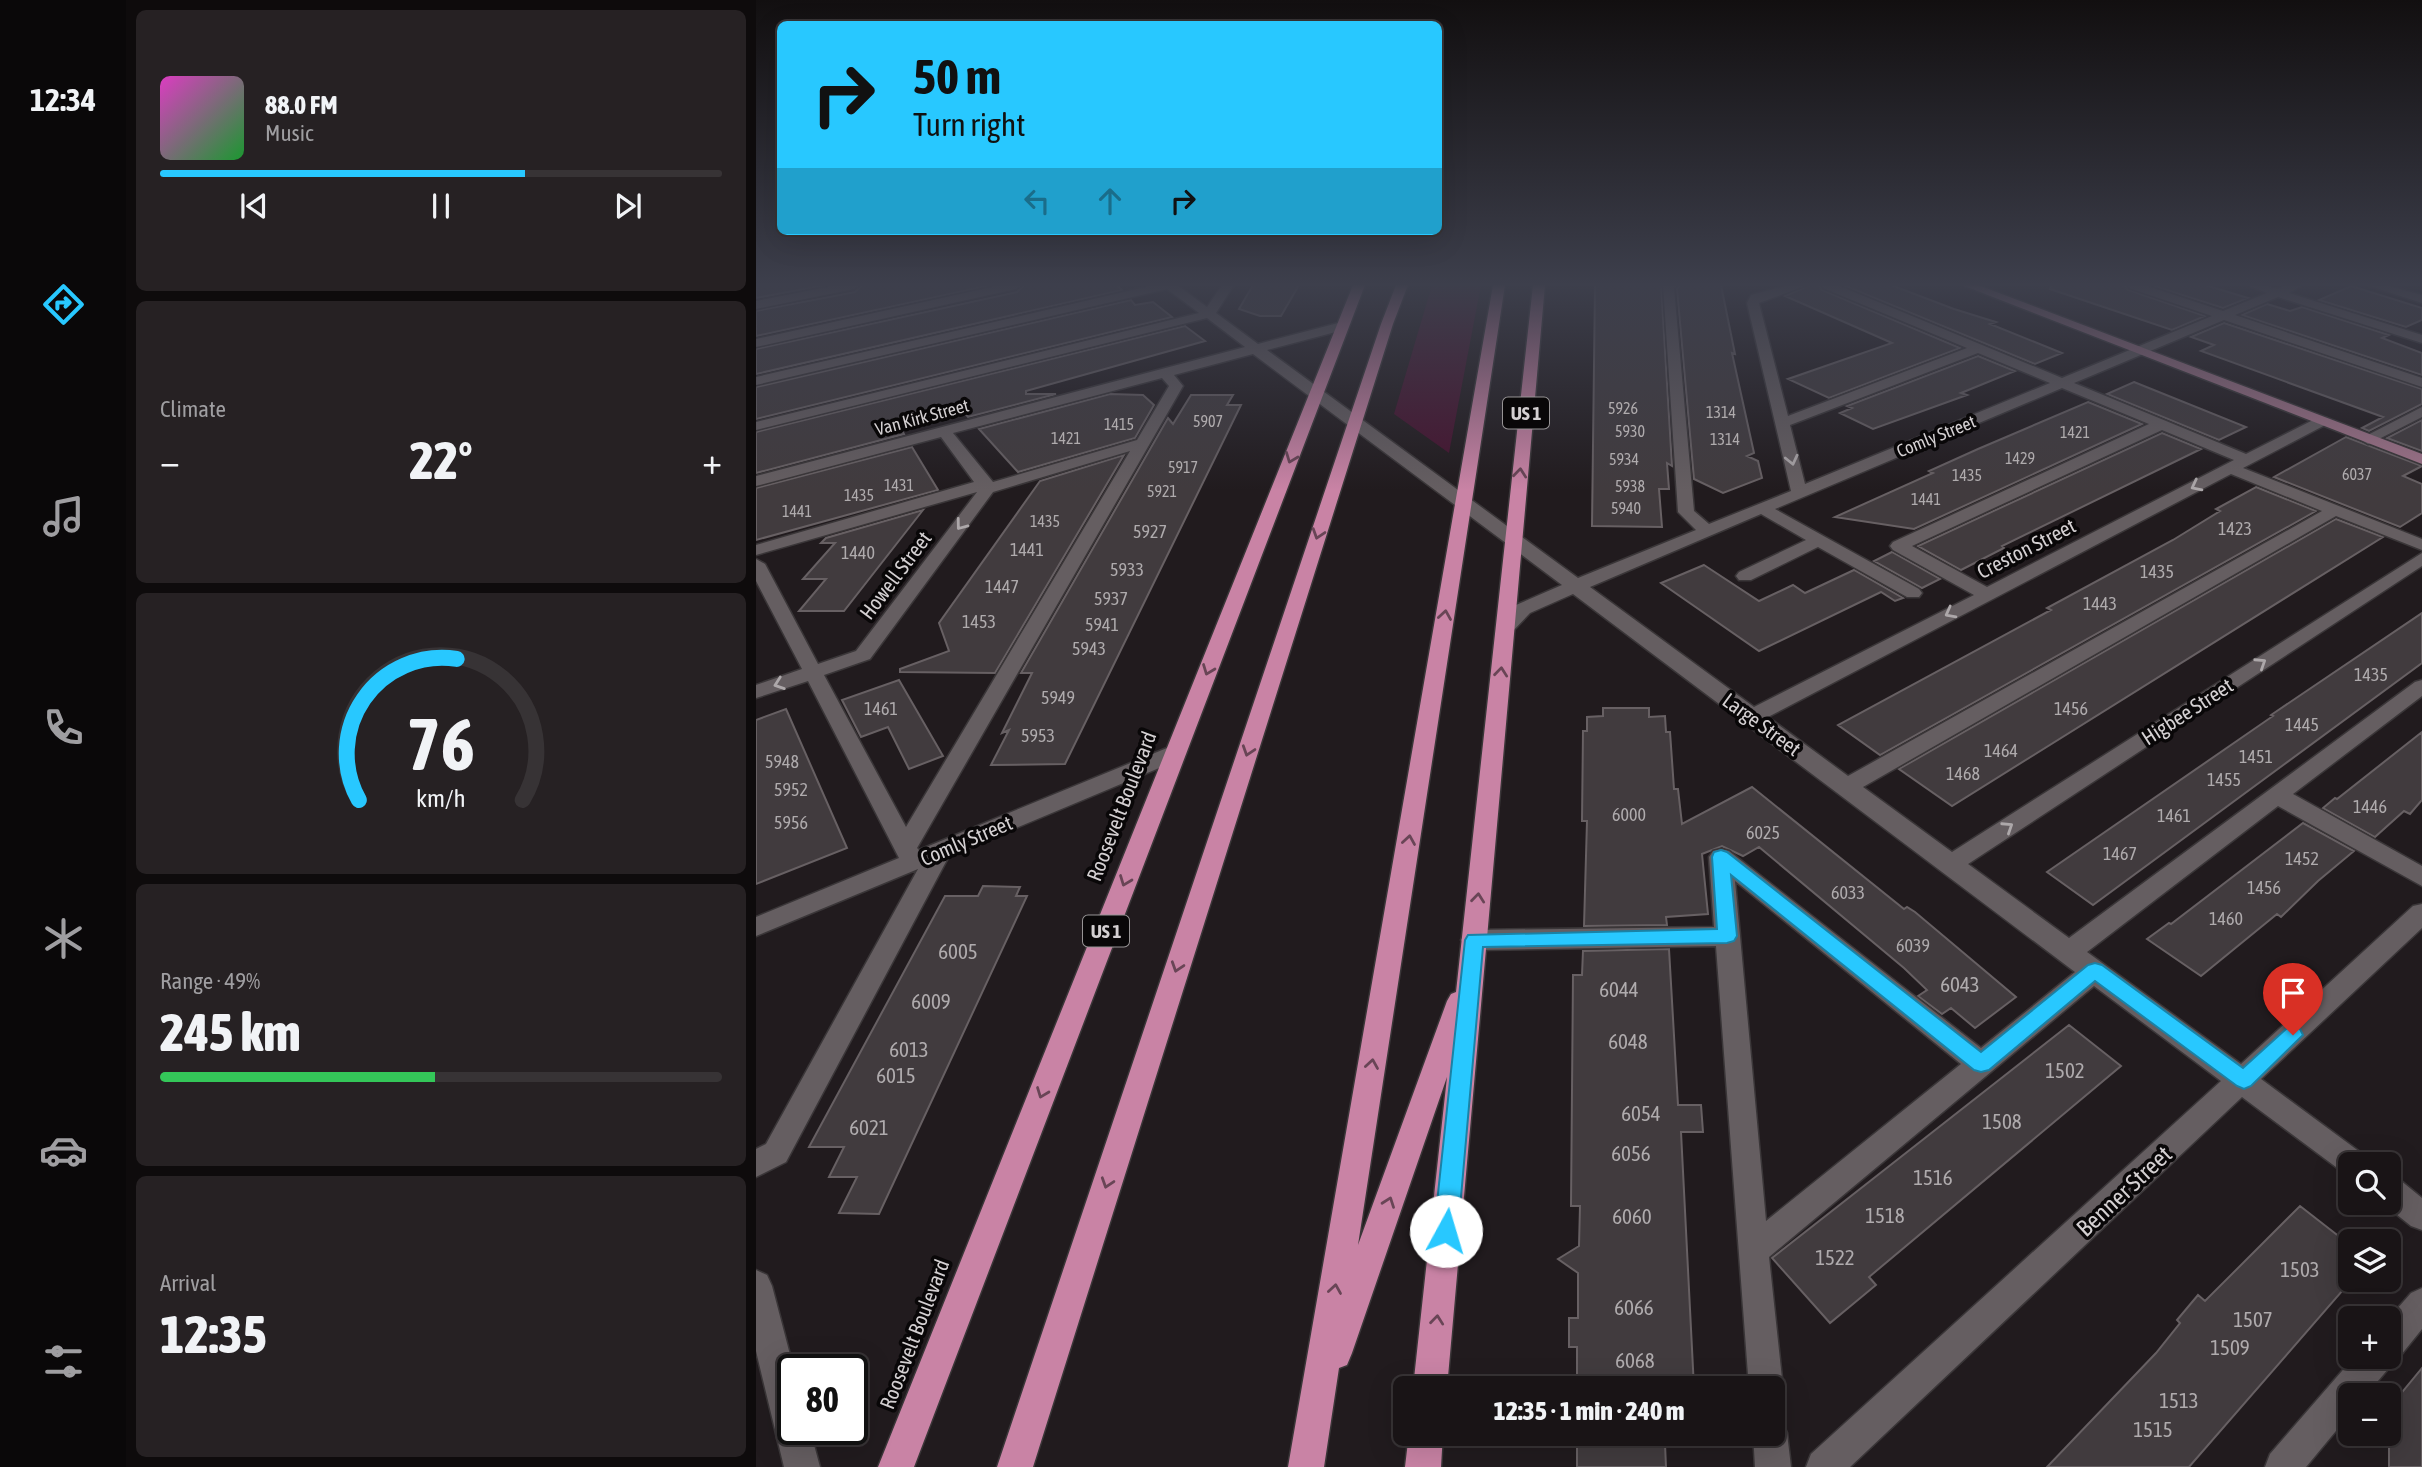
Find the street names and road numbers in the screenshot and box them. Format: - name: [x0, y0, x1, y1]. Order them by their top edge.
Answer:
- street label: Van Kirk Street: [873, 394, 971, 440]
- road number: US 1: [1503, 398, 1549, 428]
- street label: Comly Street: [1893, 411, 1979, 461]
- street label: Creston Street: [1973, 513, 2079, 583]
- street label: Howell Street: [854, 526, 936, 624]
- street label: Higbee Street: [2137, 673, 2237, 749]
- street label: Large Street: [1718, 688, 1806, 760]
- street label: Roosevelt Boulevard: [1081, 728, 1161, 884]
- street label: Comly Street: [916, 810, 1016, 870]
- road number: US 1: [1083, 916, 1129, 946]
- street label: Benner Street: [2071, 1140, 2177, 1242]
- street label: Roosevelt Boulevard: [874, 1256, 954, 1412]

